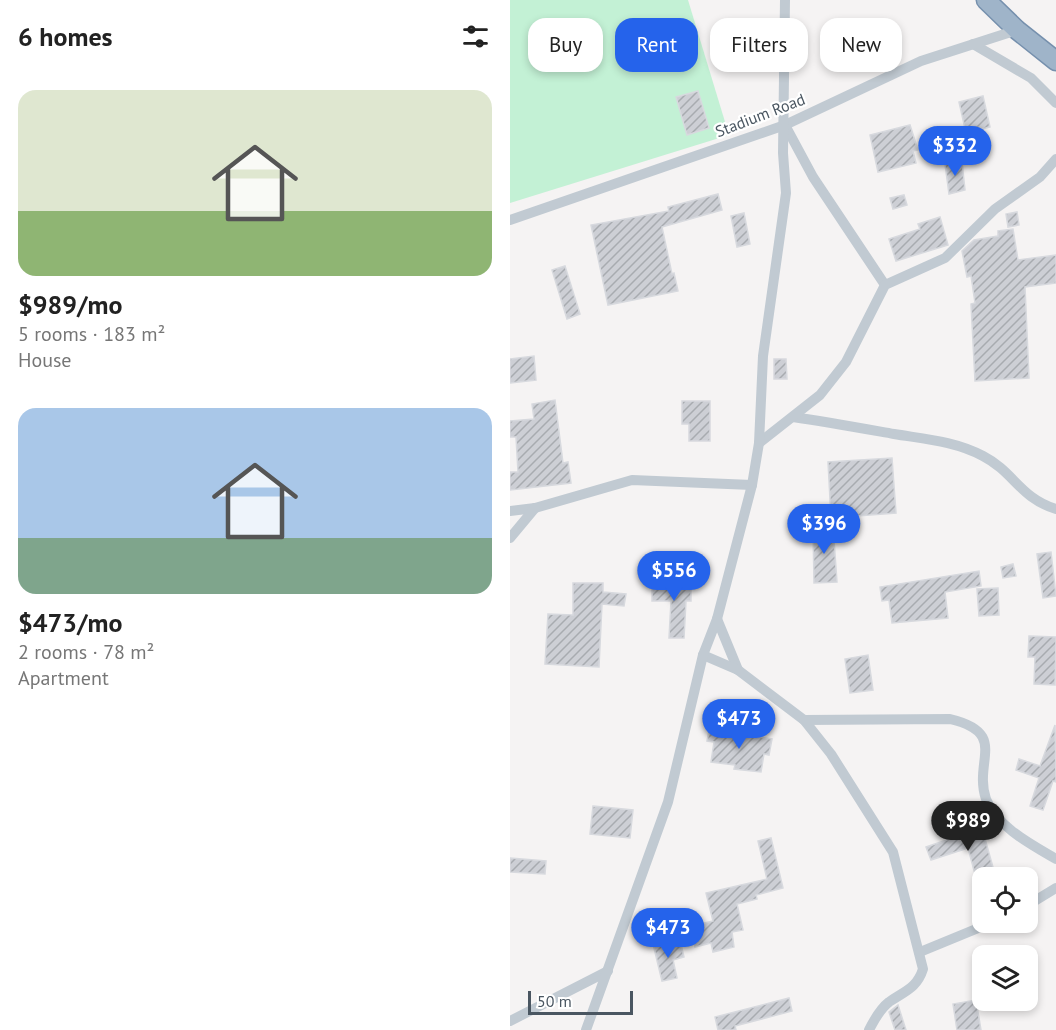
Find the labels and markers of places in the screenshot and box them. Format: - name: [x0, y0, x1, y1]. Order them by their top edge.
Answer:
- pin: $332: [919, 126, 991, 177]
- pin: $396: [788, 504, 860, 555]
- pin: $556: [638, 551, 710, 602]
- pin: $473: [703, 699, 775, 750]
- pin: $989: [932, 801, 1004, 852]
- pin: $473: [632, 908, 704, 959]

